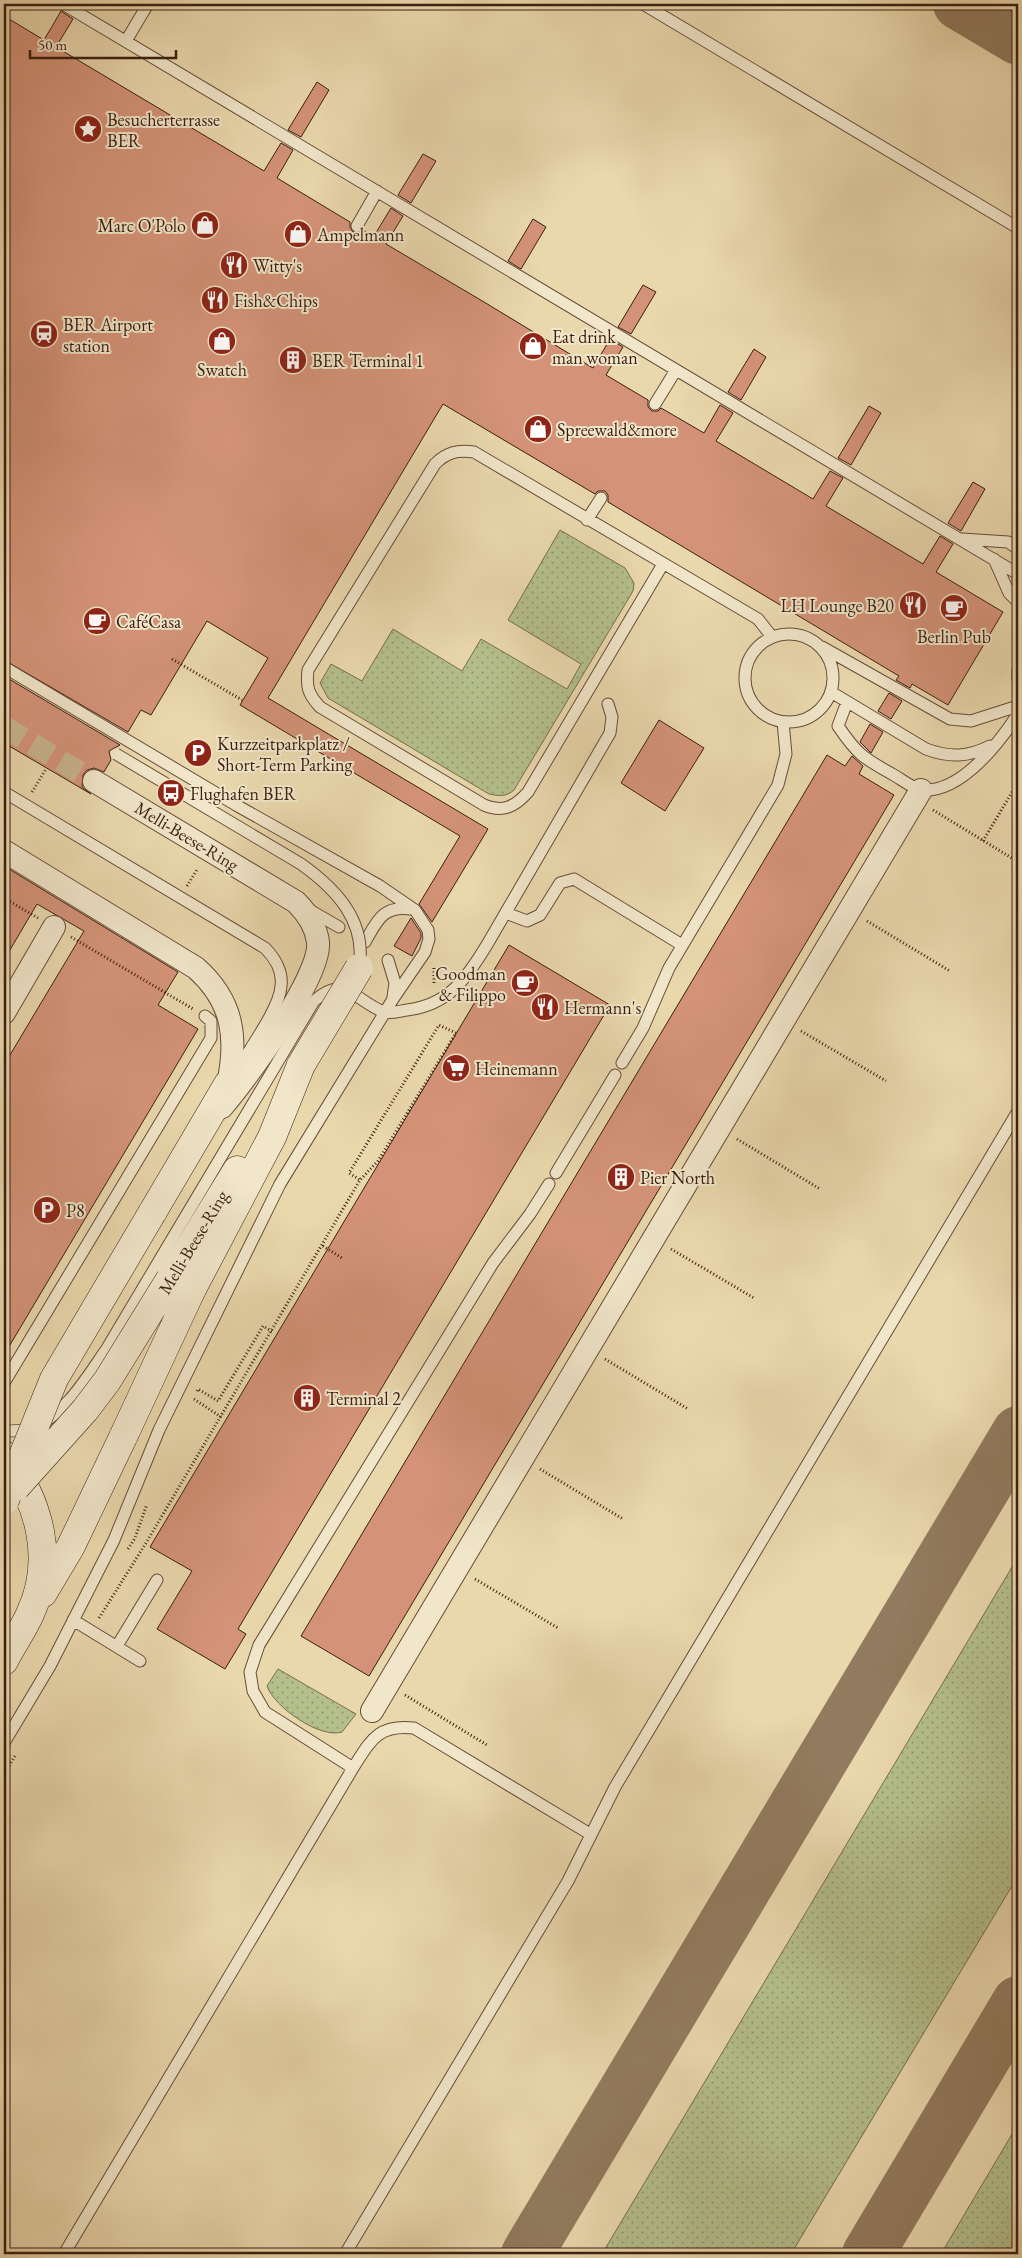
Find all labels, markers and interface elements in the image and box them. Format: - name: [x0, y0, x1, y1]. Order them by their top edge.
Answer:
- scale bar: [30, 28, 176, 60]
- text: 50 m: [38, 35, 67, 54]
- place label: Besucherterrasse BER: [107, 108, 220, 152]
- place icon: Besucherterrasse BER: [73, 114, 103, 144]
- shop icon: Marc O'Polo: [190, 210, 220, 240]
- place label: Marc O'Polo: [98, 214, 186, 237]
- shop icon: Ampelmann: [283, 219, 313, 249]
- place label: Ampelmann: [316, 223, 405, 246]
- restaurant icon: Witty's: [219, 250, 249, 280]
- place label: Witty's: [253, 254, 302, 277]
- restaurant icon: Fish&Chips: [200, 285, 230, 315]
- place label: Fish&Chips: [234, 289, 318, 312]
- place label: BER Airport station: [63, 313, 153, 357]
- station icon: BER Airport station: [29, 319, 59, 349]
- place label: Eat drink man woman: [552, 325, 638, 369]
- shop icon: Swatch: [207, 326, 237, 356]
- shop icon: Eat drink man woman: [518, 331, 548, 361]
- building icon: BER Terminal 1: [278, 345, 308, 375]
- place label: BER Terminal 1: [312, 349, 424, 372]
- place label: Swatch: [197, 358, 247, 381]
- shop icon: Spreewald&more: [523, 414, 553, 444]
- place label: Spreewald&more: [557, 418, 677, 441]
- restaurant icon: LH Lounge B20: [898, 590, 928, 620]
- cafe icon: Berlin Pub: [939, 593, 969, 623]
- place label: LH Lounge B20: [781, 594, 894, 617]
- cafe icon: CaféCasa: [82, 606, 112, 636]
- place label: CaféCasa: [116, 610, 182, 633]
- place label: Berlin Pub: [917, 625, 991, 648]
- place label: Kurzzeitparkplatz / Short-Term Parking: [217, 732, 352, 776]
- parking icon: Kurzzeitparkplatz / Short-Term Parking: [183, 738, 213, 768]
- bus stop icon: Flughafen BER: [156, 778, 186, 808]
- place label: Flughafen BER: [190, 782, 296, 805]
- street label: Melli-Beese-Ring: [131, 796, 243, 876]
- place label: Goodman & Filippo: [435, 962, 506, 1006]
- cafe icon: Goodman & Filippo: [510, 968, 540, 998]
- restaurant icon: Hermann's: [530, 992, 560, 1022]
- place label: Hermann's: [564, 996, 641, 1019]
- supermarket icon: Heinemann: [441, 1053, 471, 1083]
- place label: Heinemann: [475, 1057, 558, 1080]
- building icon: Pier North: [606, 1162, 636, 1192]
- place label: Pier North: [640, 1166, 715, 1189]
- street label: Melli-Beese-Ring: [153, 1186, 233, 1298]
- parking icon: P8: [32, 1195, 62, 1225]
- place label: P8: [66, 1199, 85, 1222]
- building icon: Terminal 2: [292, 1383, 322, 1413]
- place label: Terminal 2: [326, 1387, 401, 1410]

